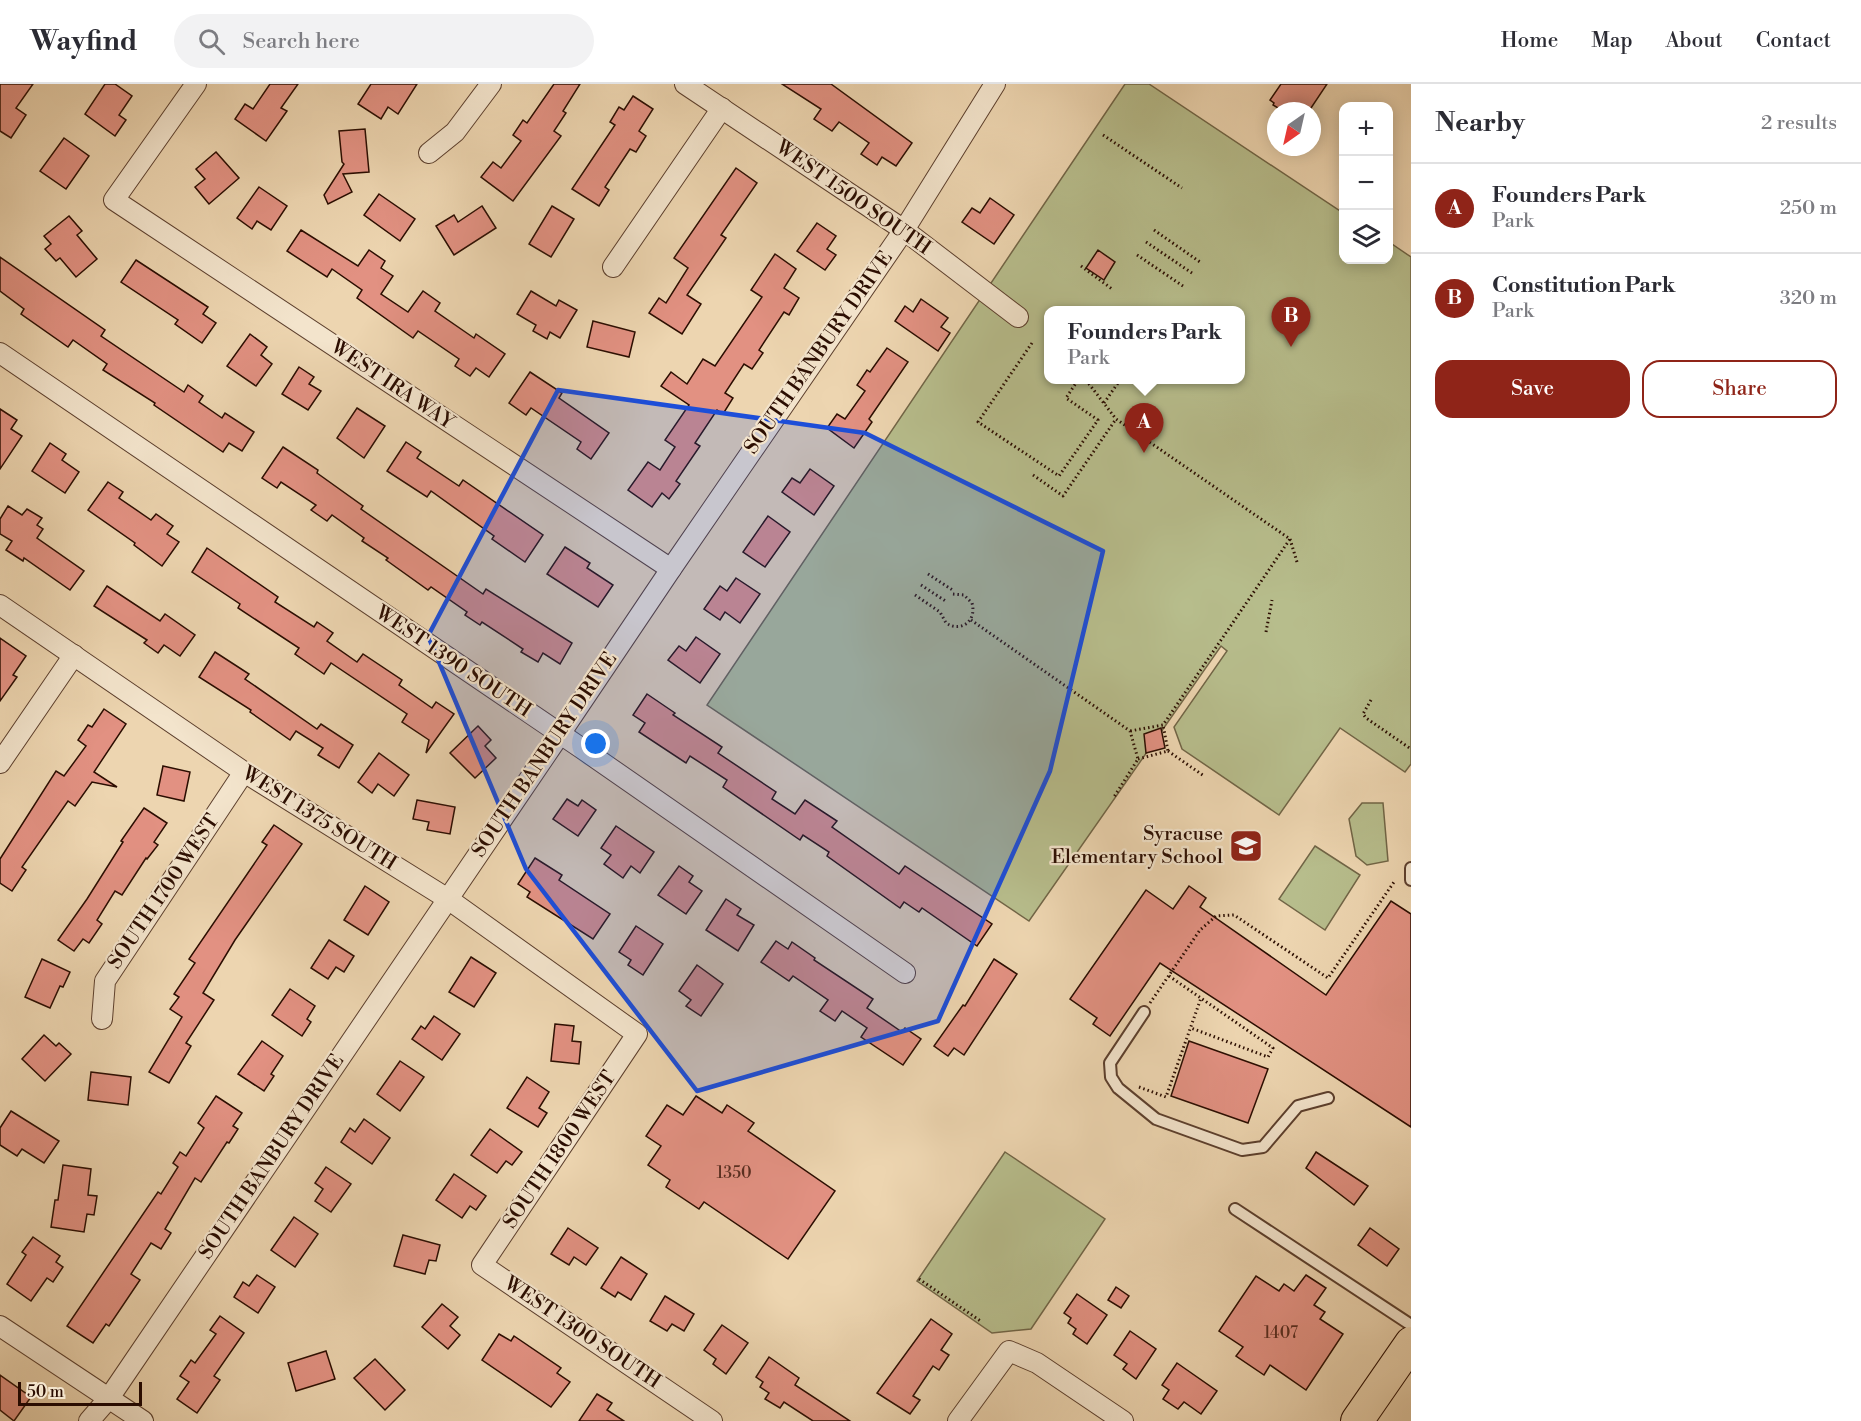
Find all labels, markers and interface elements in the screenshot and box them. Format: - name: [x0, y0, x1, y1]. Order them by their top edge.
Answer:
- search box: [174, 14, 594, 68]
- text: Wayfind: [30, 24, 138, 59]
- icon: search: [195, 25, 228, 58]
- text: Search here: [243, 28, 360, 55]
- text: Home: [1501, 28, 1558, 54]
- text: Map: [1591, 28, 1633, 54]
- text: About: [1666, 28, 1723, 54]
- text: Contact: [1756, 28, 1831, 54]
- north arrow: [1267, 102, 1321, 156]
- map controls: [1339, 102, 1393, 264]
- button: +: [1339, 102, 1393, 156]
- text: Nearby: [1435, 107, 1525, 139]
- text: 2 results: [1761, 111, 1837, 136]
- street label: WEST 1500 SOUTH: [770, 134, 935, 261]
- button: −: [1339, 156, 1393, 210]
- text: Founders Park: [1492, 182, 1646, 209]
- text: A: [1447, 196, 1462, 221]
- text: 250 m: [1780, 196, 1837, 221]
- text: Park: [1492, 209, 1534, 234]
- button: layers: [1339, 210, 1393, 264]
- street label: SOUTH BANBURY DRIVE: [739, 247, 899, 459]
- text: Constitution Park: [1492, 272, 1675, 299]
- text: B: [1447, 286, 1462, 311]
- text: 320 m: [1780, 286, 1837, 311]
- pin: B: [1272, 298, 1310, 347]
- text: Park: [1492, 299, 1534, 324]
- popup: [1044, 306, 1245, 384]
- text: Founders Park: [1067, 319, 1222, 346]
- street label: WEST IRA WAY: [325, 334, 459, 436]
- text: Park: [1067, 346, 1109, 371]
- button: Save: [1435, 360, 1630, 418]
- button: Share: [1642, 360, 1837, 418]
- pin: A: [1124, 404, 1164, 453]
- street label: WEST 1390 SOUTH: [369, 600, 536, 723]
- street label: SOUTH BANBURY DRIVE: [467, 648, 623, 862]
- your location: [581, 729, 610, 758]
- street label: WEST 1375 SOUTH: [236, 761, 401, 877]
- street label: SOUTH 1700 WEST: [103, 810, 225, 974]
- place label: Syracuse Elementary School: [1051, 822, 1223, 870]
- school or university icon: Syracuse Elementary School: [1228, 828, 1264, 864]
- street label: SOUTH BANBURY DRIVE: [194, 1050, 350, 1264]
- street label: SOUTH 1800 WEST: [498, 1066, 622, 1234]
- house number: 1350: [716, 1163, 752, 1183]
- street label: WEST 1300 SOUTH: [498, 1271, 665, 1395]
- house number: 1407: [1264, 1323, 1298, 1343]
- scale bar: [18, 1379, 142, 1406]
- text: 50 m: [27, 1382, 64, 1402]

